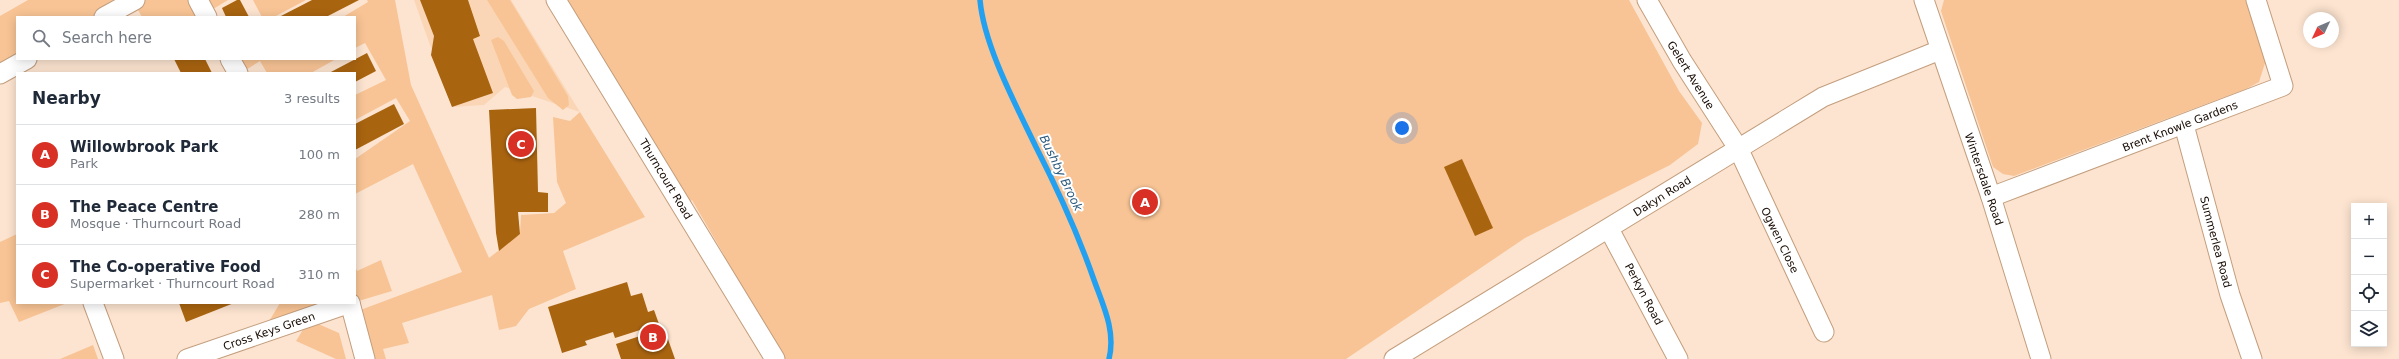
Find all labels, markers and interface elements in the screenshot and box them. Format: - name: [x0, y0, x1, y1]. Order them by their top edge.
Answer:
- north arrow: [2303, 12, 2339, 48]
- search box: [16, 16, 356, 60]
- icon: search: [30, 27, 52, 49]
- text: Search here: [62, 29, 152, 47]
- street label: Gelert Avenue: [1664, 39, 1717, 112]
- text: Nearby: [32, 88, 101, 108]
- text: 3 results: [284, 91, 340, 106]
- street label: Brent Knowle Gardens: [2121, 98, 2240, 155]
- your location: [1392, 118, 1412, 138]
- pin: C: [508, 129, 534, 159]
- street label: Wintersdale Road: [1962, 131, 2005, 227]
- water label: Bushby Brook: [1037, 133, 1086, 214]
- street label: Thurncourt Road: [636, 136, 695, 222]
- text: Willowbrook Park: [70, 138, 218, 156]
- text: A: [40, 147, 50, 162]
- text: 100 m: [298, 147, 340, 162]
- text: Park: [70, 156, 98, 171]
- street label: Dakyn Road: [1631, 173, 1694, 219]
- pin: A: [1132, 187, 1158, 217]
- street label: Summerlea Road: [2197, 195, 2234, 289]
- text: The Peace Centre: [70, 198, 218, 216]
- map controls: [2351, 203, 2387, 347]
- button: +: [2351, 203, 2387, 239]
- street label: Ogwen Close: [1758, 205, 1801, 276]
- text: B: [40, 207, 50, 222]
- text: 280 m: [298, 207, 340, 222]
- text: Mosque · Thurncourt Road: [70, 216, 241, 231]
- button: −: [2351, 239, 2387, 275]
- text: The Co-operative Food: [70, 258, 261, 276]
- street label: Perkyn Road: [1622, 261, 1665, 327]
- text: C: [40, 267, 50, 282]
- text: 310 m: [298, 267, 340, 282]
- button: locate: [2351, 275, 2387, 311]
- text: Supermarket · Thurncourt Road: [70, 276, 275, 291]
- street label: Cross Keys Green: [222, 310, 317, 353]
- button: layers: [2351, 311, 2387, 347]
- pin: B: [640, 322, 666, 352]

